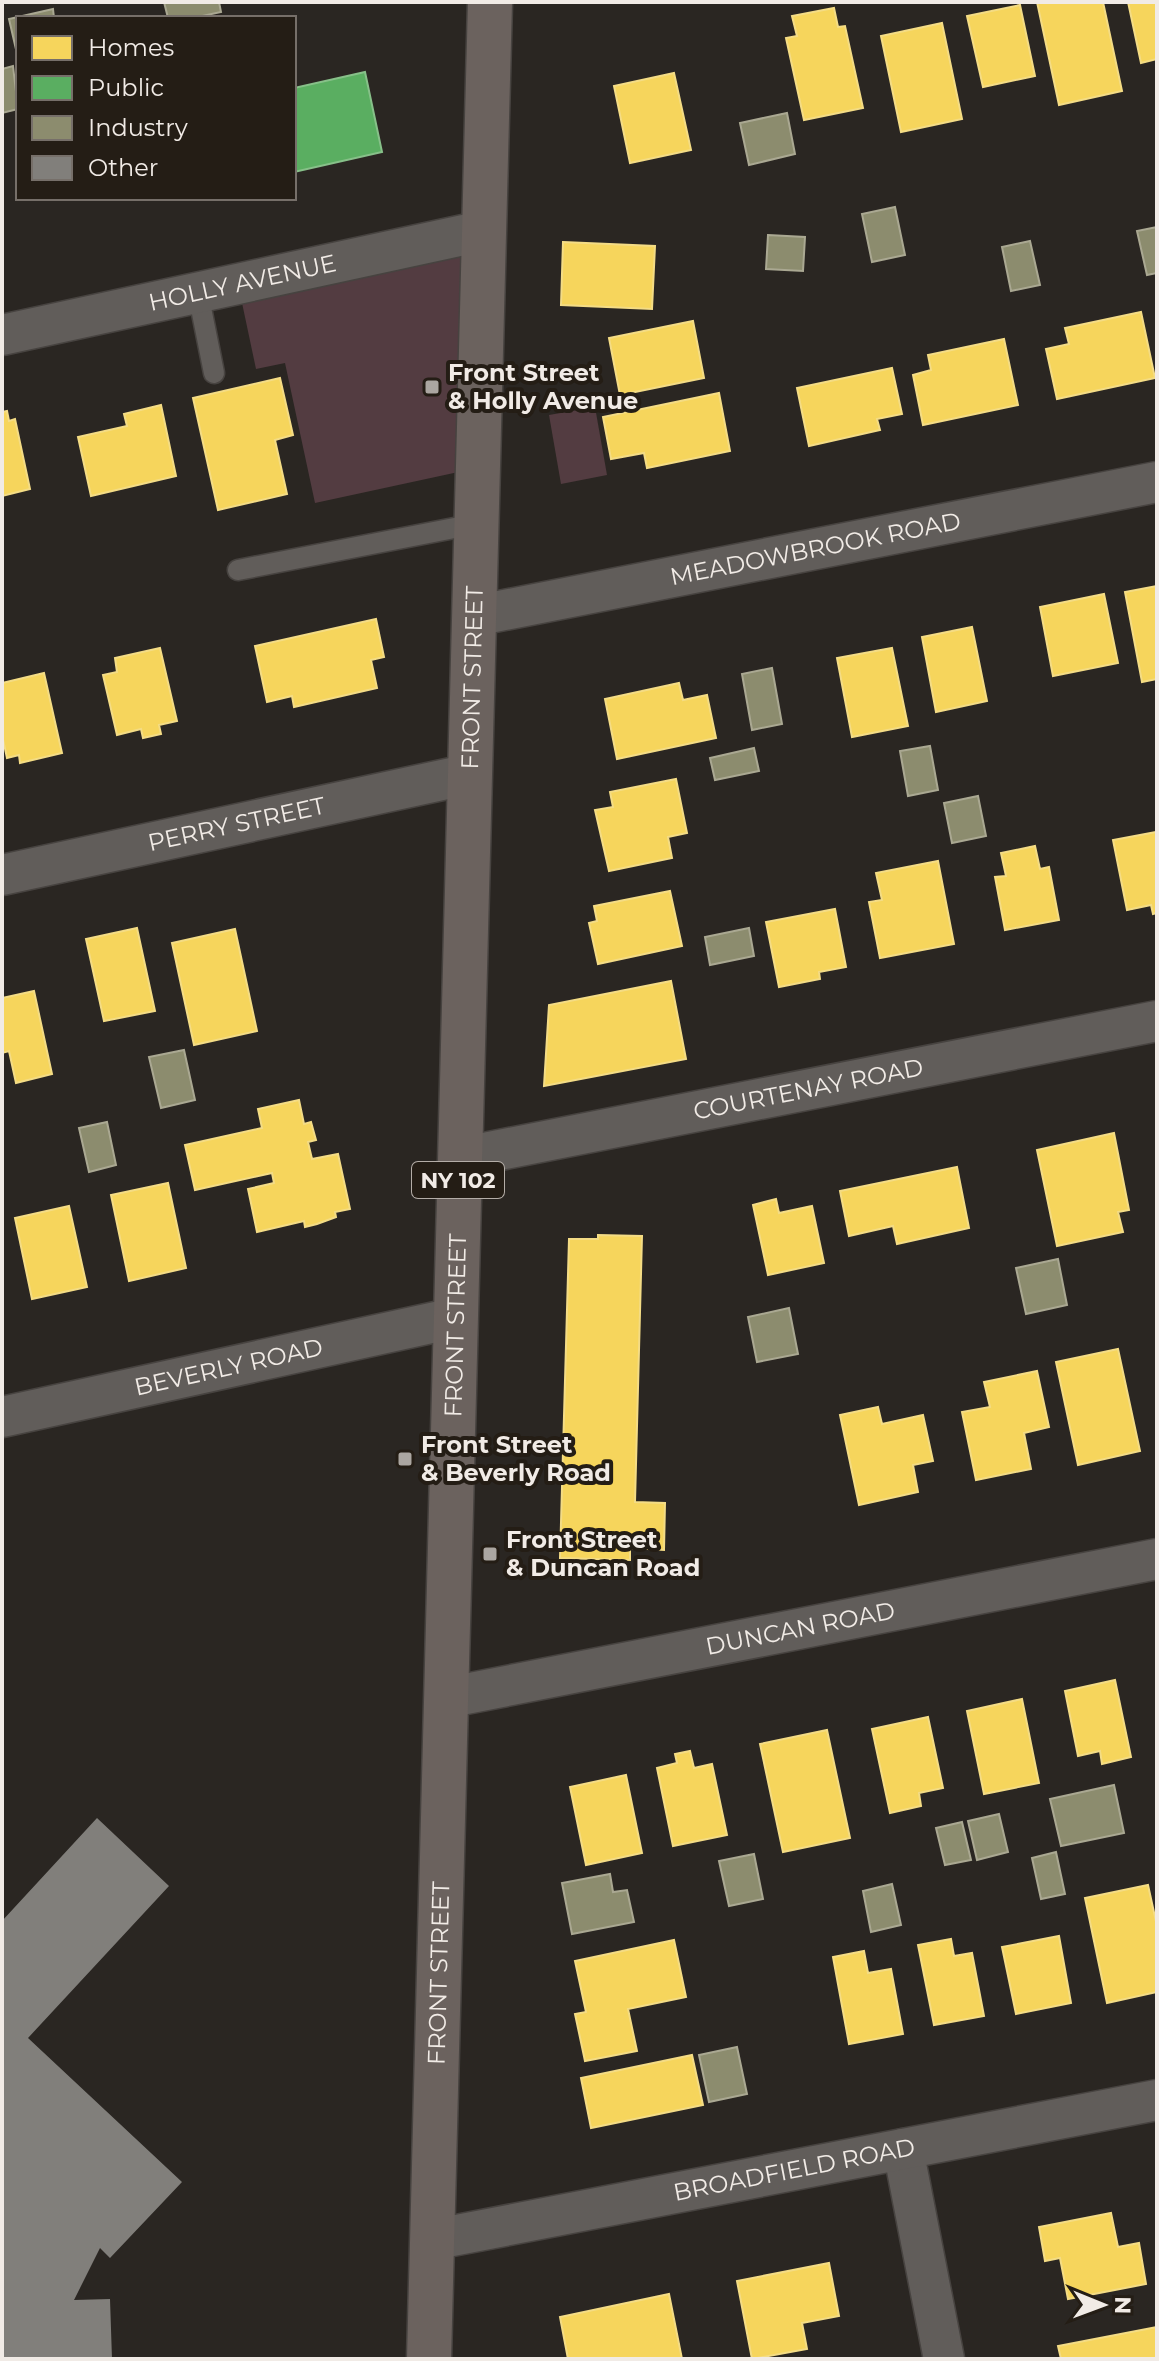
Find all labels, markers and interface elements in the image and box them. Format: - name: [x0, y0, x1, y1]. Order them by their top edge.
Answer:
- legend: [16, 16, 296, 200]
- text: Homes: [88, 33, 174, 62]
- text: Public: [88, 73, 164, 102]
- text: Industry: [88, 113, 188, 142]
- text: Other: [88, 153, 158, 182]
- street label: HOLLY AVENUE: [146, 248, 339, 317]
- place label: Front Street & Holly Avenue: [448, 358, 638, 415]
- marker: Front Street & Holly Avenue: [423, 378, 441, 396]
- street label: MEADOWBROOK ROAD: [668, 506, 963, 591]
- street label: FRONT STREET: [455, 585, 489, 770]
- street label: PERRY STREET: [145, 791, 328, 857]
- street label: COURTENAY ROAD: [691, 1052, 926, 1126]
- road number: NY 102: [412, 1162, 504, 1198]
- street label: FRONT STREET: [438, 1233, 472, 1418]
- street label: BEVERLY ROAD: [132, 1332, 325, 1402]
- place label: Front Street & Beverly Road: [421, 1430, 611, 1487]
- marker: Front Street & Beverly Road: [396, 1450, 414, 1468]
- place label: Front Street & Duncan Road: [506, 1525, 700, 1582]
- marker: Front Street & Duncan Road: [481, 1545, 499, 1563]
- street label: DUNCAN ROAD: [703, 1595, 897, 1661]
- street label: FRONT STREET: [422, 1881, 455, 2065]
- street label: BROADFIELD ROAD: [671, 2132, 917, 2207]
- north arrow: [1063, 2265, 1143, 2345]
- text: N: [1109, 2296, 1136, 2314]

